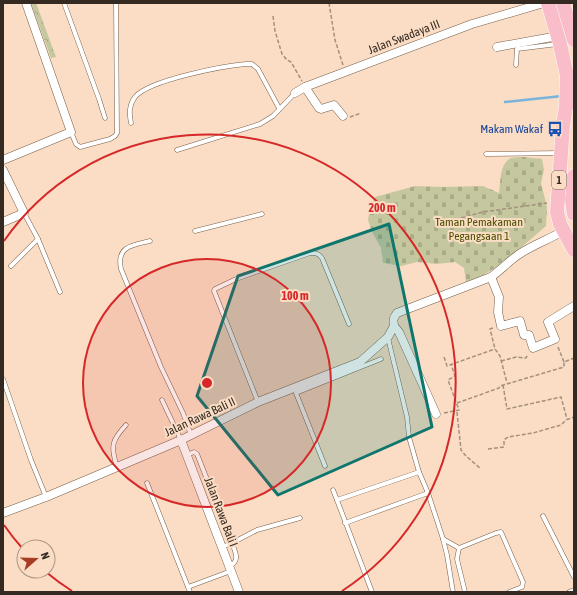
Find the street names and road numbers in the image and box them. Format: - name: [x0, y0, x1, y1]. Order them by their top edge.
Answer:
- street label: Jalan Swadaya III: [366, 17, 442, 57]
- road number: 1: [552, 171, 566, 189]
- street label: Jalan Rawa Bali II: [162, 394, 238, 440]
- street label: Jalan Rawa Bali I: [201, 475, 241, 549]

